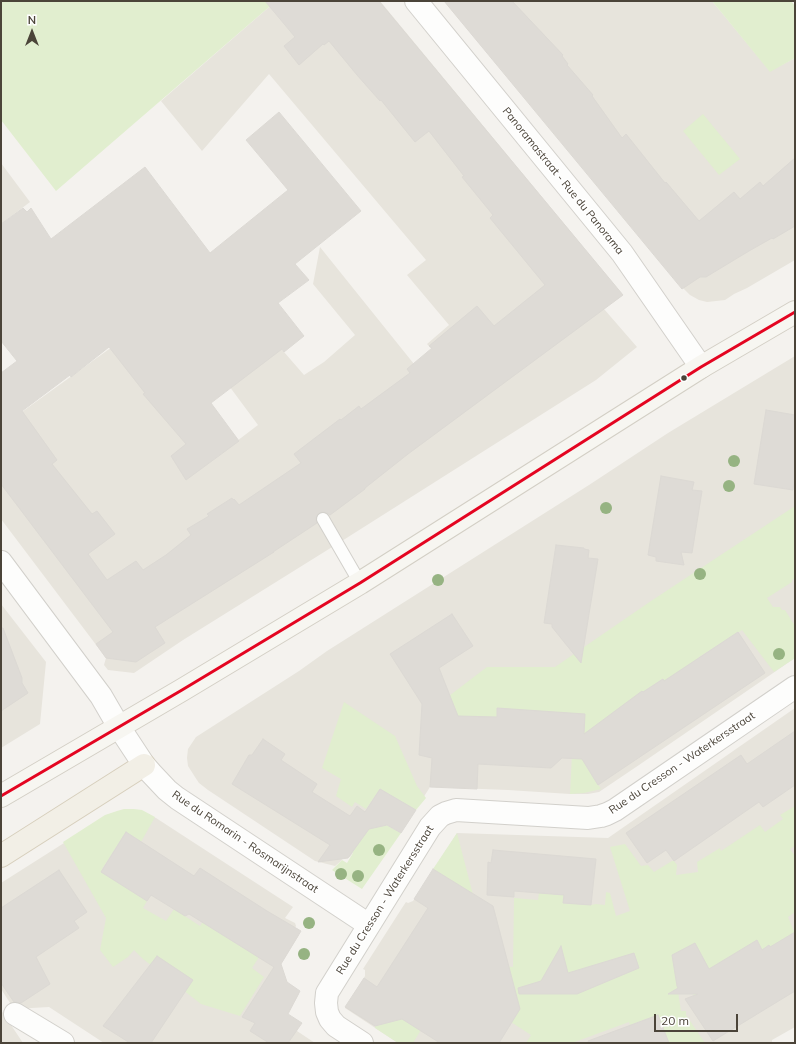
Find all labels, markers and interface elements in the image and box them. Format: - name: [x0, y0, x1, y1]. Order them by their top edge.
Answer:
- north arrow: [12, 12, 52, 52]
- text: N: [28, 13, 36, 27]
- street label: Panoramastraat - Rue du Panorama: [500, 105, 626, 257]
- unlabelled marker: [679, 373, 689, 383]
- street label: Rue du Cresson - Waterkersstraat: [606, 709, 758, 817]
- street label: Rue du Romarin - Rosmarijnstraat: [169, 788, 321, 896]
- street label: Rue du Cresson - Waterkersstraat: [333, 823, 437, 977]
- scale bar: [656, 1006, 740, 1032]
- text: 20 m: [661, 1013, 689, 1028]

